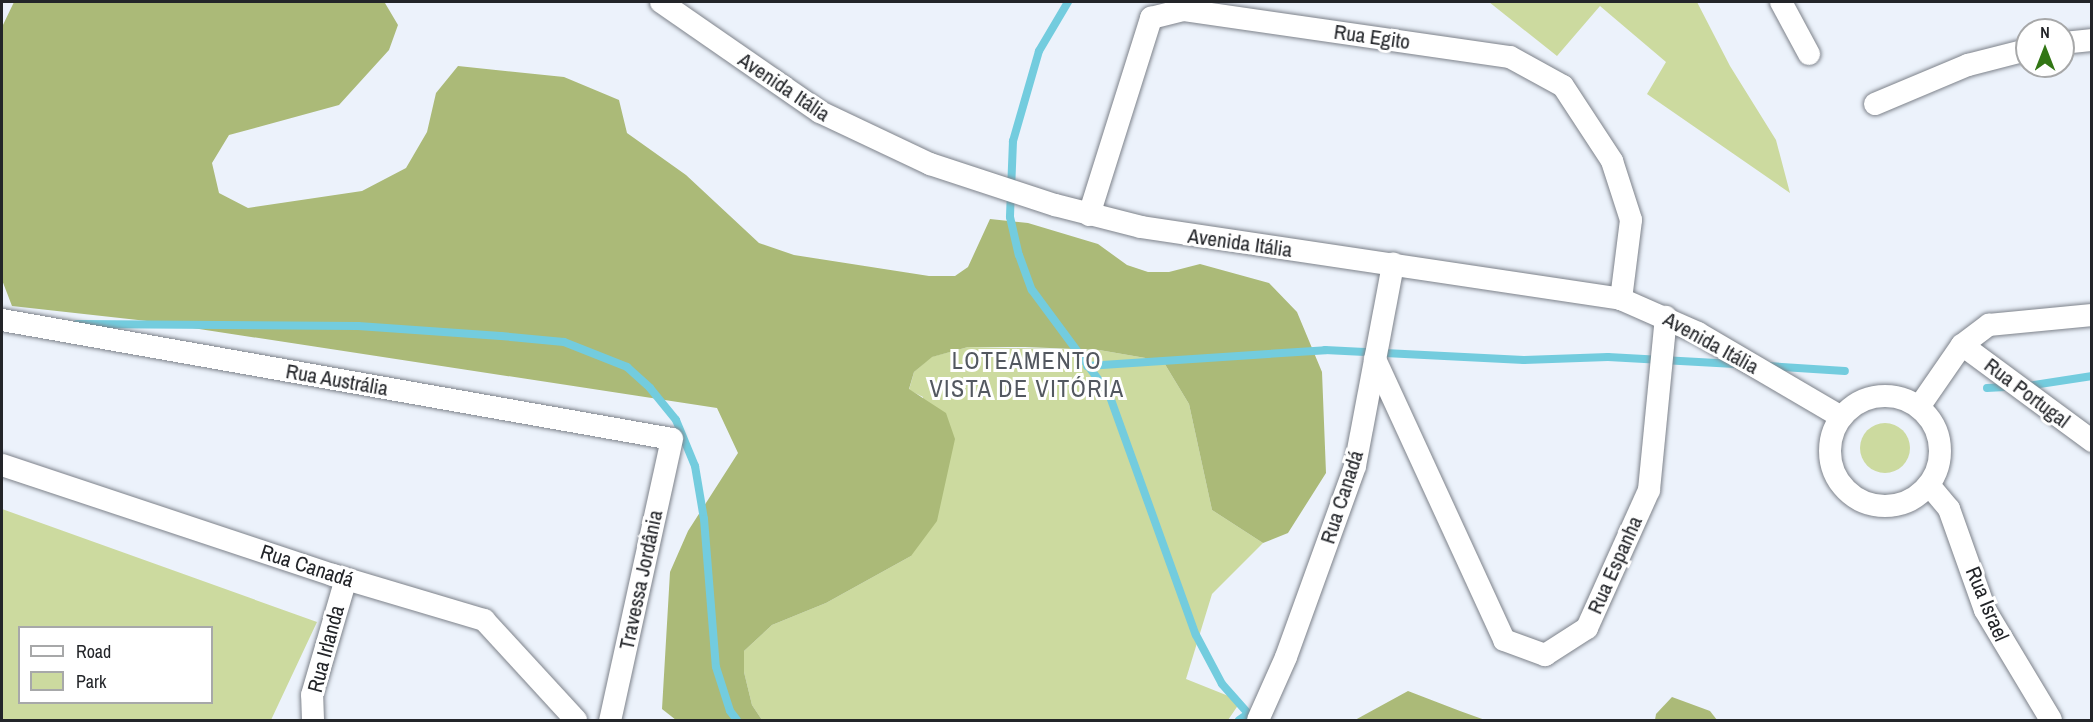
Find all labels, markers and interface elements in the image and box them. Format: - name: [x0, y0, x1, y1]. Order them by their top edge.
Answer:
- north arrow: [2015, 18, 2075, 78]
- street label: Rua Egito: [1332, 19, 1412, 55]
- text: N: [2040, 21, 2050, 43]
- street label: Avenida Itália: [733, 47, 835, 127]
- street label: Avenida Itália: [1186, 223, 1294, 263]
- street label: Avenida Itália: [1659, 307, 1763, 379]
- district label: LOTEAMENTO VISTA DE VITÓRIA: [929, 347, 1125, 403]
- street label: Rua Portugal: [1979, 353, 2075, 433]
- street label: Rua Austrália: [283, 359, 391, 401]
- street label: Rua Canadá: [1315, 447, 1369, 547]
- street label: Travessa Jordânia: [614, 508, 668, 652]
- street label: Rua Espanha: [1582, 512, 1648, 618]
- street label: Rua Canadá: [257, 539, 357, 593]
- street label: Rua Israel: [1960, 563, 2014, 645]
- street label: Rua Irlanda: [302, 603, 350, 695]
- legend: [18, 626, 213, 704]
- text: Road: [76, 639, 111, 664]
- text: Park: [76, 669, 106, 694]

